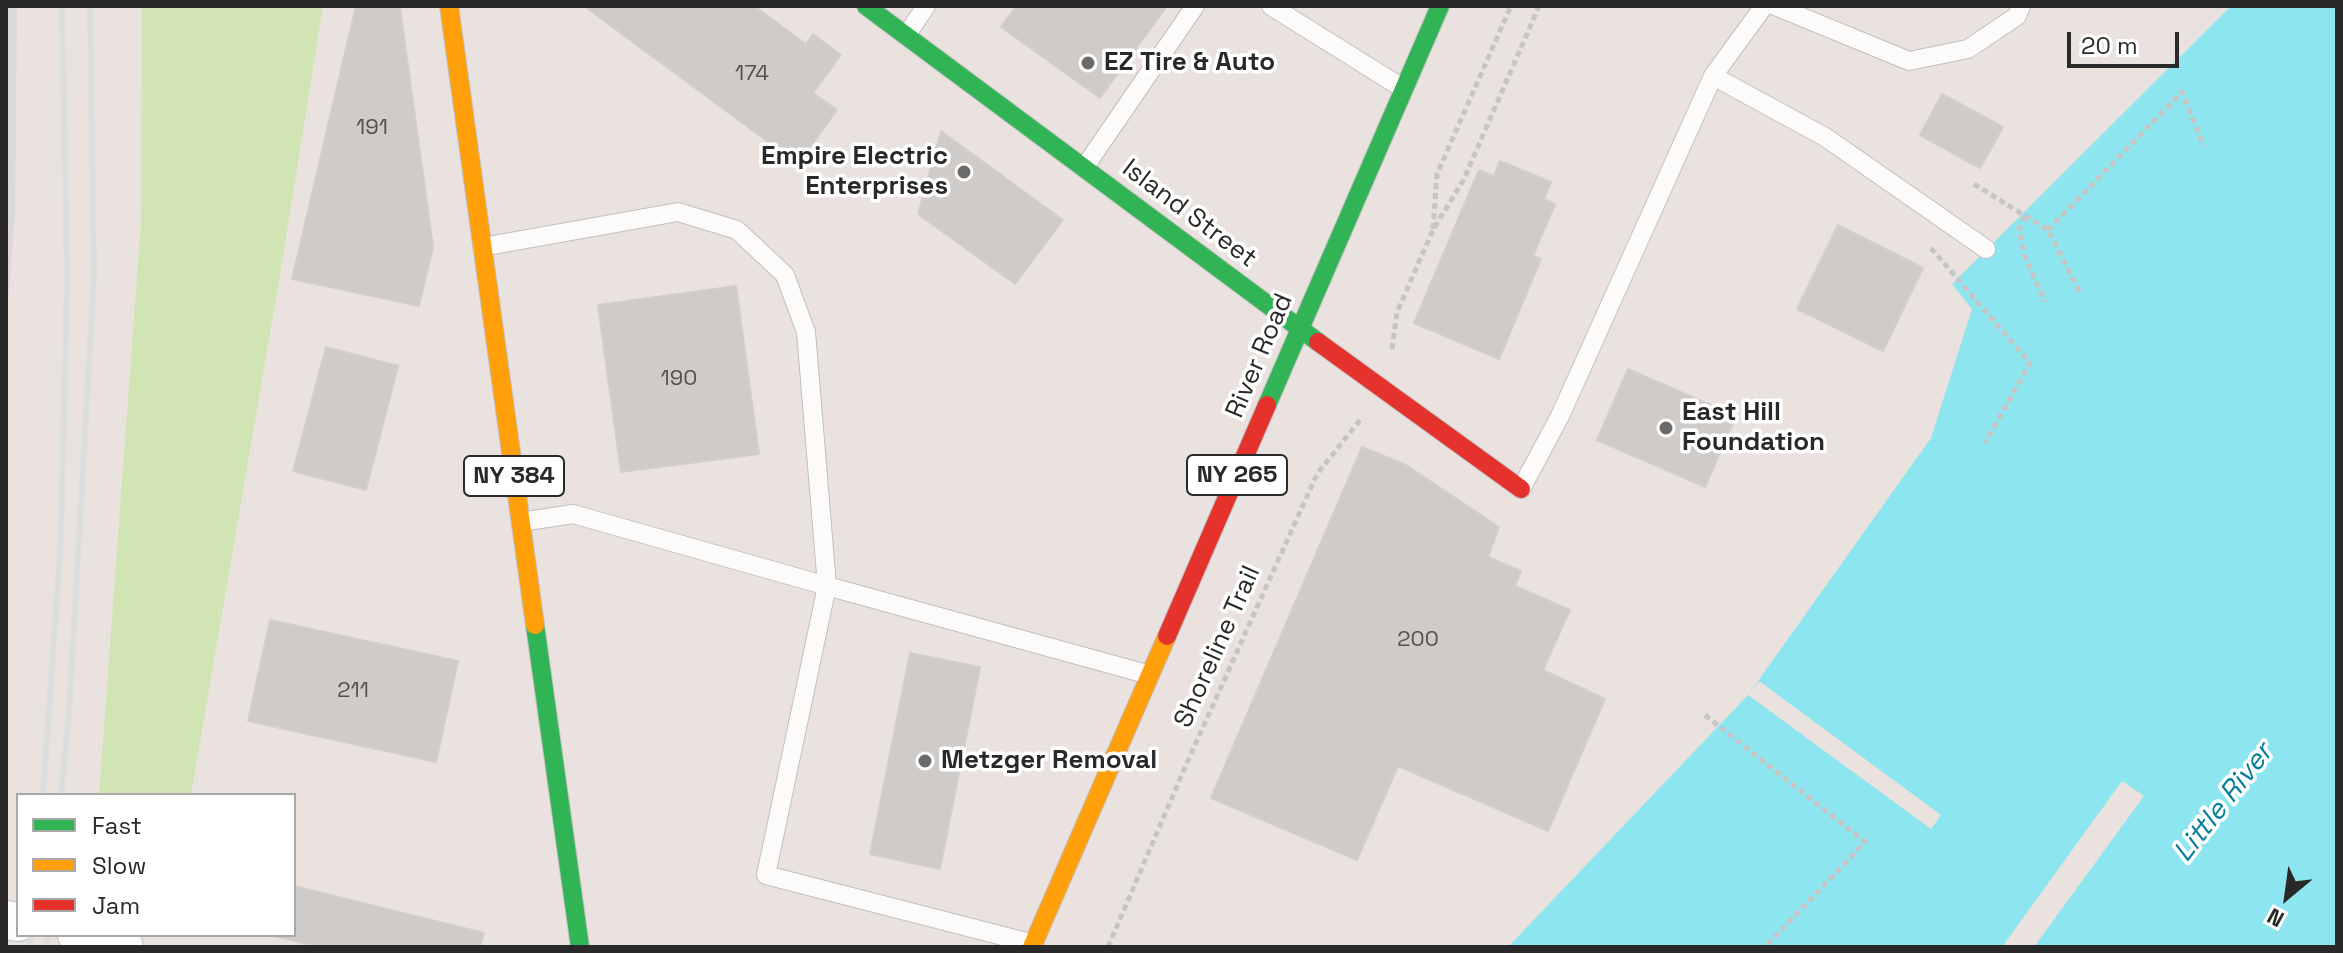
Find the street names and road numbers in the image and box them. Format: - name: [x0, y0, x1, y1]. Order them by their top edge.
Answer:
- street label: Island Street: [1116, 153, 1262, 275]
- street label: River Road: [1220, 289, 1300, 423]
- road number: NY 265: [1187, 455, 1287, 495]
- road number: NY 384: [464, 456, 564, 496]
- street label: Shoreline Trail: [1168, 561, 1268, 733]

